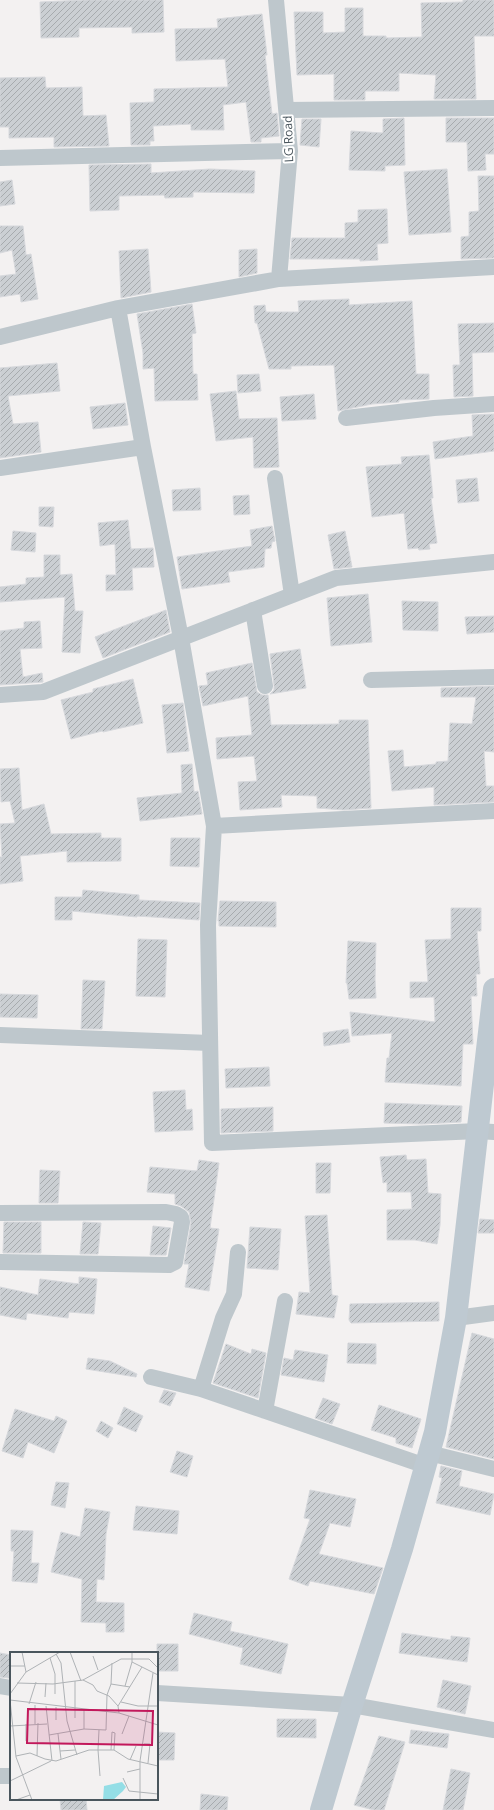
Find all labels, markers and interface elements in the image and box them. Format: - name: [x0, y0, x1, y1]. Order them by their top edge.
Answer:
- street label: LG Road: [279, 115, 297, 163]
- inset map: [10, 1652, 158, 1800]

